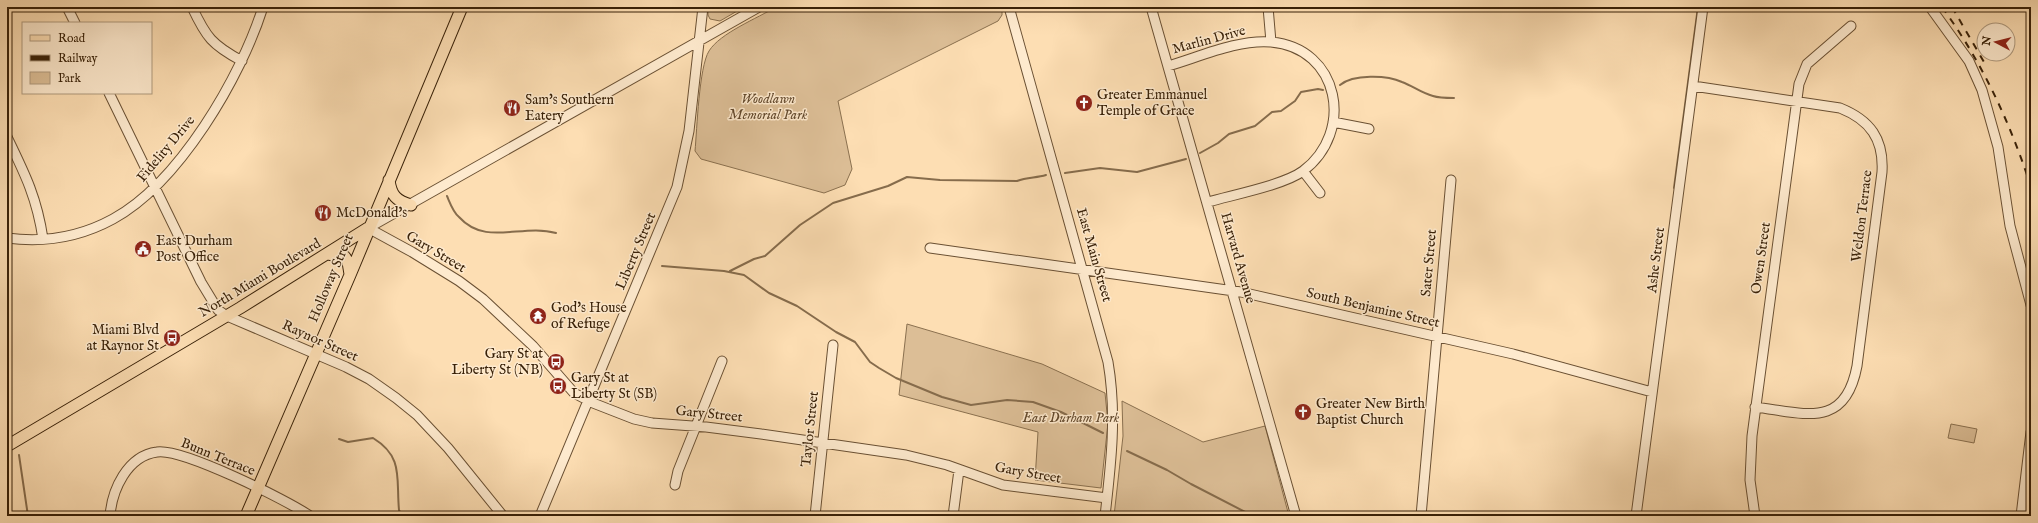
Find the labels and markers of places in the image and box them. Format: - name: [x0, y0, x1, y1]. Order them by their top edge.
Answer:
- place label: Greater Emmanuel Temple of Grace: [1097, 86, 1208, 120]
- place label: Sam's Southern Eatery: [525, 91, 614, 125]
- church icon: Greater Emmanuel Temple of Grace: [1074, 93, 1094, 113]
- restaurant icon: Sam's Southern Eatery: [502, 98, 522, 118]
- restaurant icon: McDonald's: [313, 203, 333, 223]
- place label: McDonald's: [336, 204, 407, 222]
- place label: East Durham Post Office: [156, 232, 233, 266]
- public building icon: East Durham Post Office: [133, 239, 153, 259]
- place label: God's House of Refuge: [551, 299, 627, 333]
- temple icon: God's House of Refuge: [528, 306, 548, 326]
- place label: Miami Blvd at Raynor St: [87, 321, 160, 355]
- bus stop icon: Miami Blvd at Raynor St: [162, 328, 182, 348]
- place label: Gary St at Liberty St (NB): [452, 345, 543, 379]
- bus stop icon: Gary St at Liberty St (NB): [546, 352, 566, 372]
- place label: Gary St at Liberty St (SB): [571, 369, 657, 403]
- bus stop icon: Gary St at Liberty St (SB): [548, 376, 568, 396]
- place label: Greater New Birth Baptist Church: [1316, 395, 1426, 429]
- church icon: Greater New Birth Baptist Church: [1293, 402, 1313, 422]

